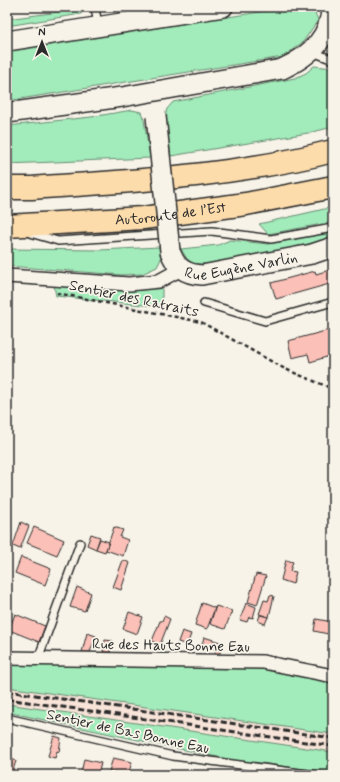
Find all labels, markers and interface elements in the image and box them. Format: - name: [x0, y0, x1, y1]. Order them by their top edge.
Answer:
- north arrow: [22, 22, 62, 62]
- text: N: [38, 26, 46, 40]
- street label: Autoroute de l’Est: [114, 198, 228, 231]
- street label: Rue Eugène Varlin: [182, 248, 299, 286]
- street label: Sentier des Ratraits: [67, 275, 201, 323]
- street label: Rue des Hauts Bonne Eau: [92, 635, 250, 657]
- street label: Sentier de Bas Bonne Eau: [44, 705, 211, 759]

